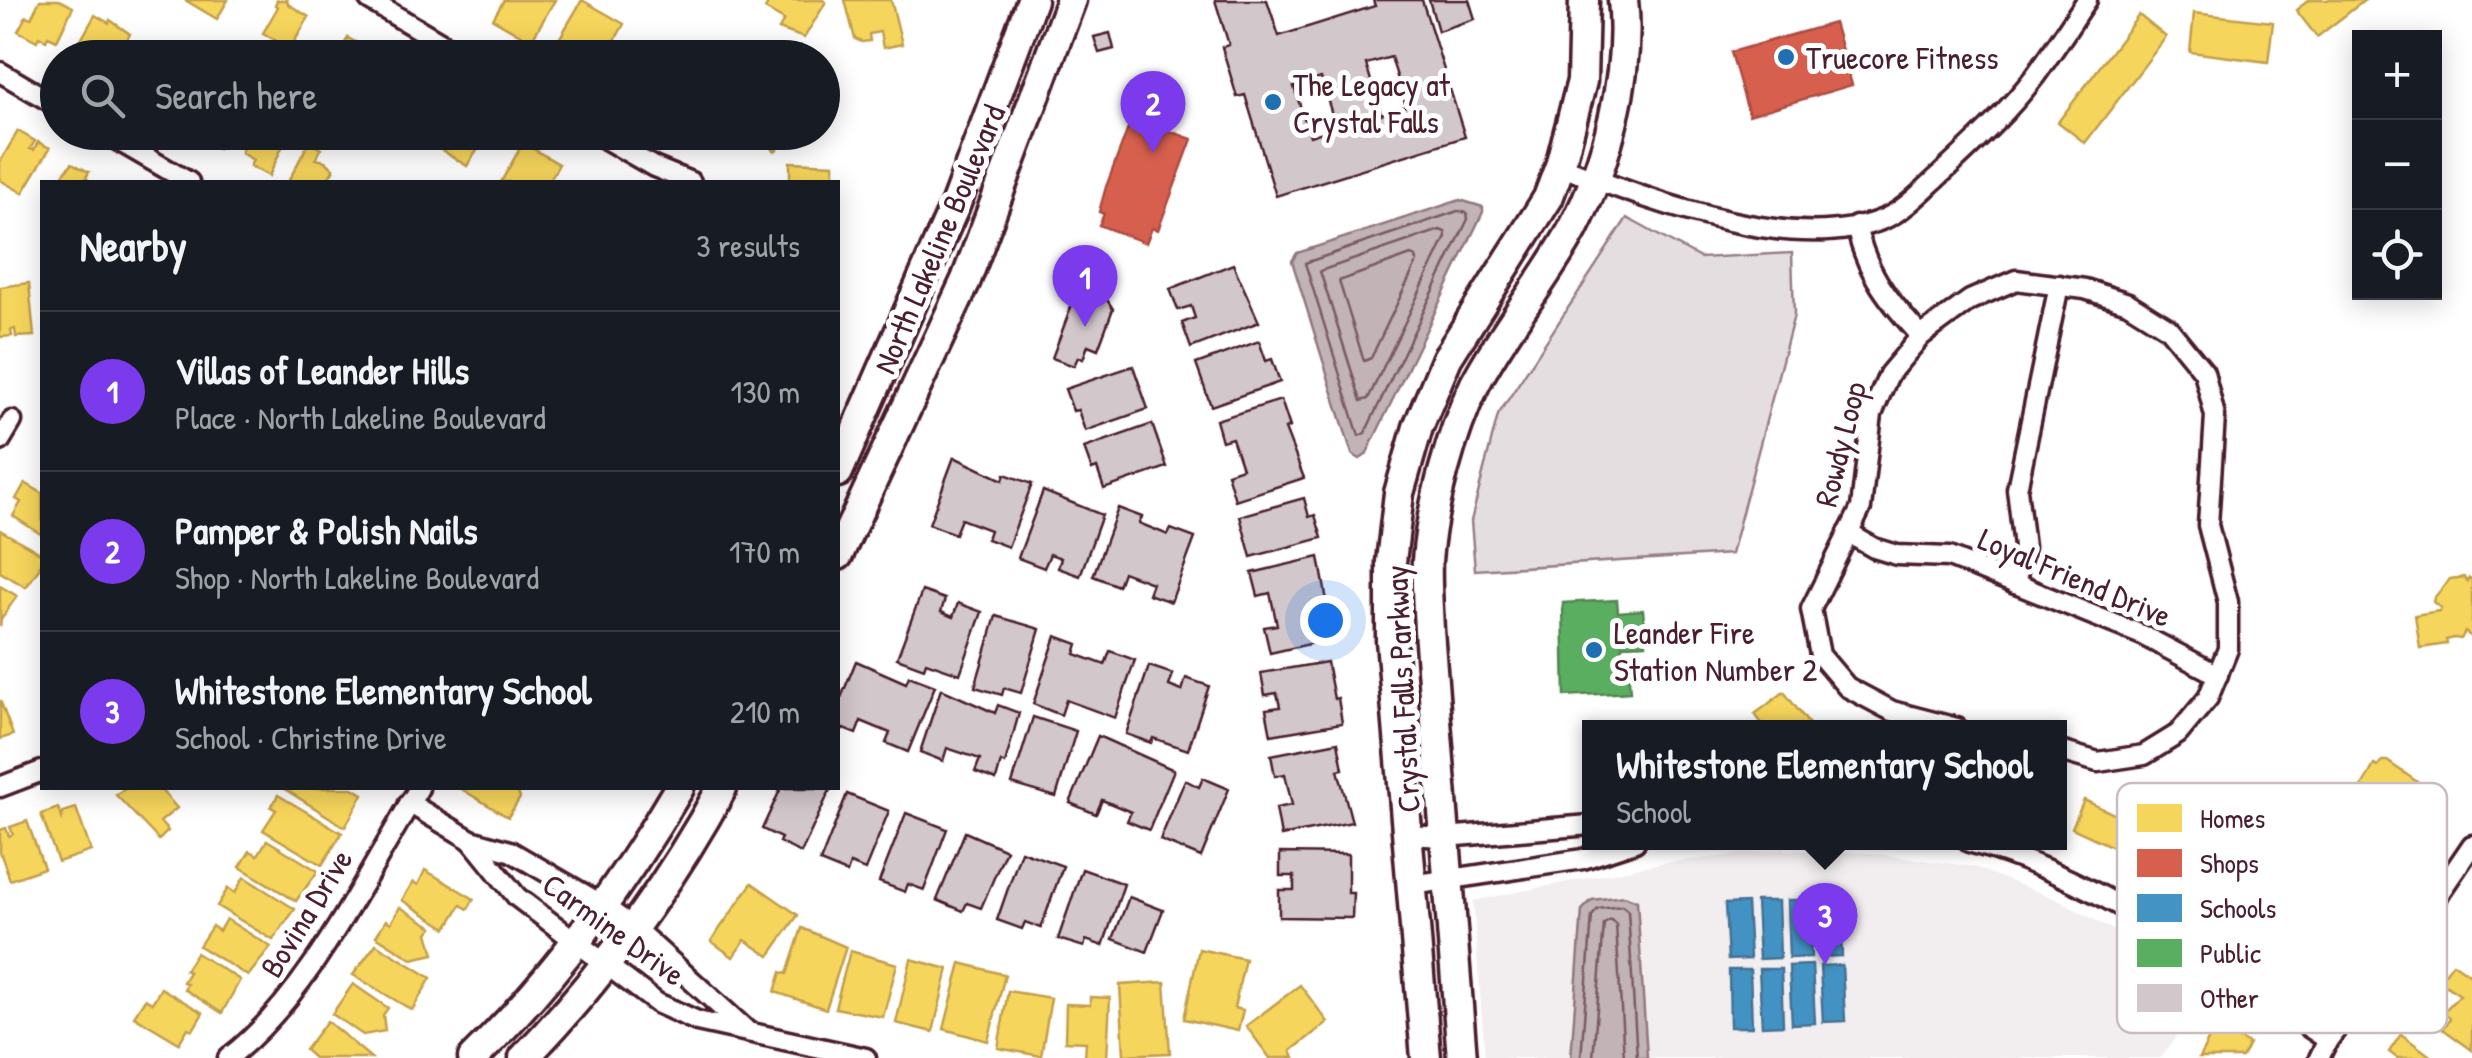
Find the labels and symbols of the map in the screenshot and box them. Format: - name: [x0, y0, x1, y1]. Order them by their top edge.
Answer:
- place label: Truecore Fitness: [1806, 36, 1999, 79]
- marker: Truecore Fitness: [1775, 46, 1797, 68]
- place label: The Legacy at Crystal Falls: [1293, 63, 1451, 143]
- pin: 2: [1120, 70, 1186, 153]
- marker: The Legacy at Crystal Falls: [1262, 91, 1284, 113]
- street label: North Lakeline Boulevard: [863, 98, 1015, 380]
- pin: 1: [1052, 245, 1118, 327]
- street label: Rowdy Loop: [1804, 377, 1876, 511]
- street label: Loyal Friend Drive: [1972, 517, 2178, 637]
- street label: Crystal Falls Parkway: [1374, 564, 1430, 814]
- your location: [1300, 595, 1351, 646]
- place label: Leander Fire Station Number 2: [1614, 611, 1817, 691]
- marker: Leander Fire Station Number 2: [1583, 639, 1605, 661]
- legend: [2117, 783, 2447, 1033]
- text: Homes: [2200, 799, 2265, 837]
- street label: Bovina Drive: [250, 840, 362, 985]
- text: Shops: [2200, 844, 2259, 882]
- street label: Carmine Drive: [534, 863, 694, 995]
- pin: 3: [1792, 882, 1858, 965]
- text: Schools: [2200, 889, 2276, 927]
- text: Public: [2200, 934, 2261, 972]
- text: Other: [2200, 979, 2259, 1017]

